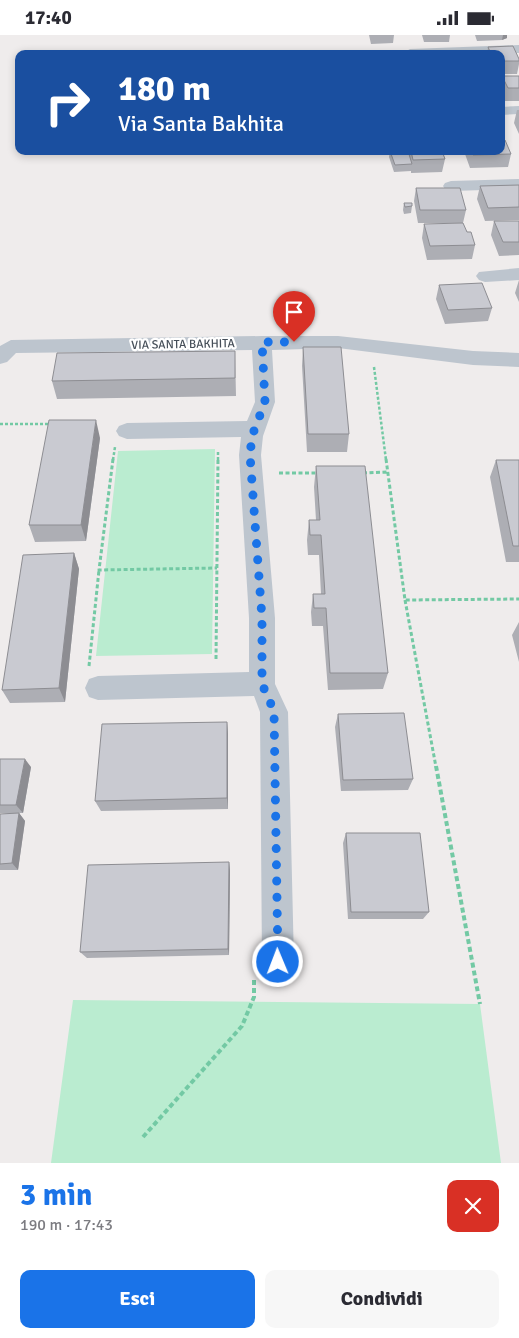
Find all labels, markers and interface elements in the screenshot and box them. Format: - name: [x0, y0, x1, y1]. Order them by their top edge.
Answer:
- text: 17:40: [25, 6, 72, 30]
- text: 180 m: [118, 67, 211, 110]
- icon: right: [35, 70, 100, 135]
- text: Via Santa Bakhita: [118, 110, 284, 137]
- pin: [273, 291, 315, 342]
- icon: arrive: [280, 298, 308, 326]
- street label: VIA SANTA BAKHITA: [131, 336, 236, 353]
- position arrow: [251, 935, 303, 987]
- text: 3 min: [20, 1177, 92, 1214]
- button: close: [447, 1180, 499, 1232]
- text: 190 m · 17:43: [20, 1215, 113, 1235]
- button: Esci: [20, 1270, 255, 1328]
- button: Condividi: [265, 1270, 499, 1328]

